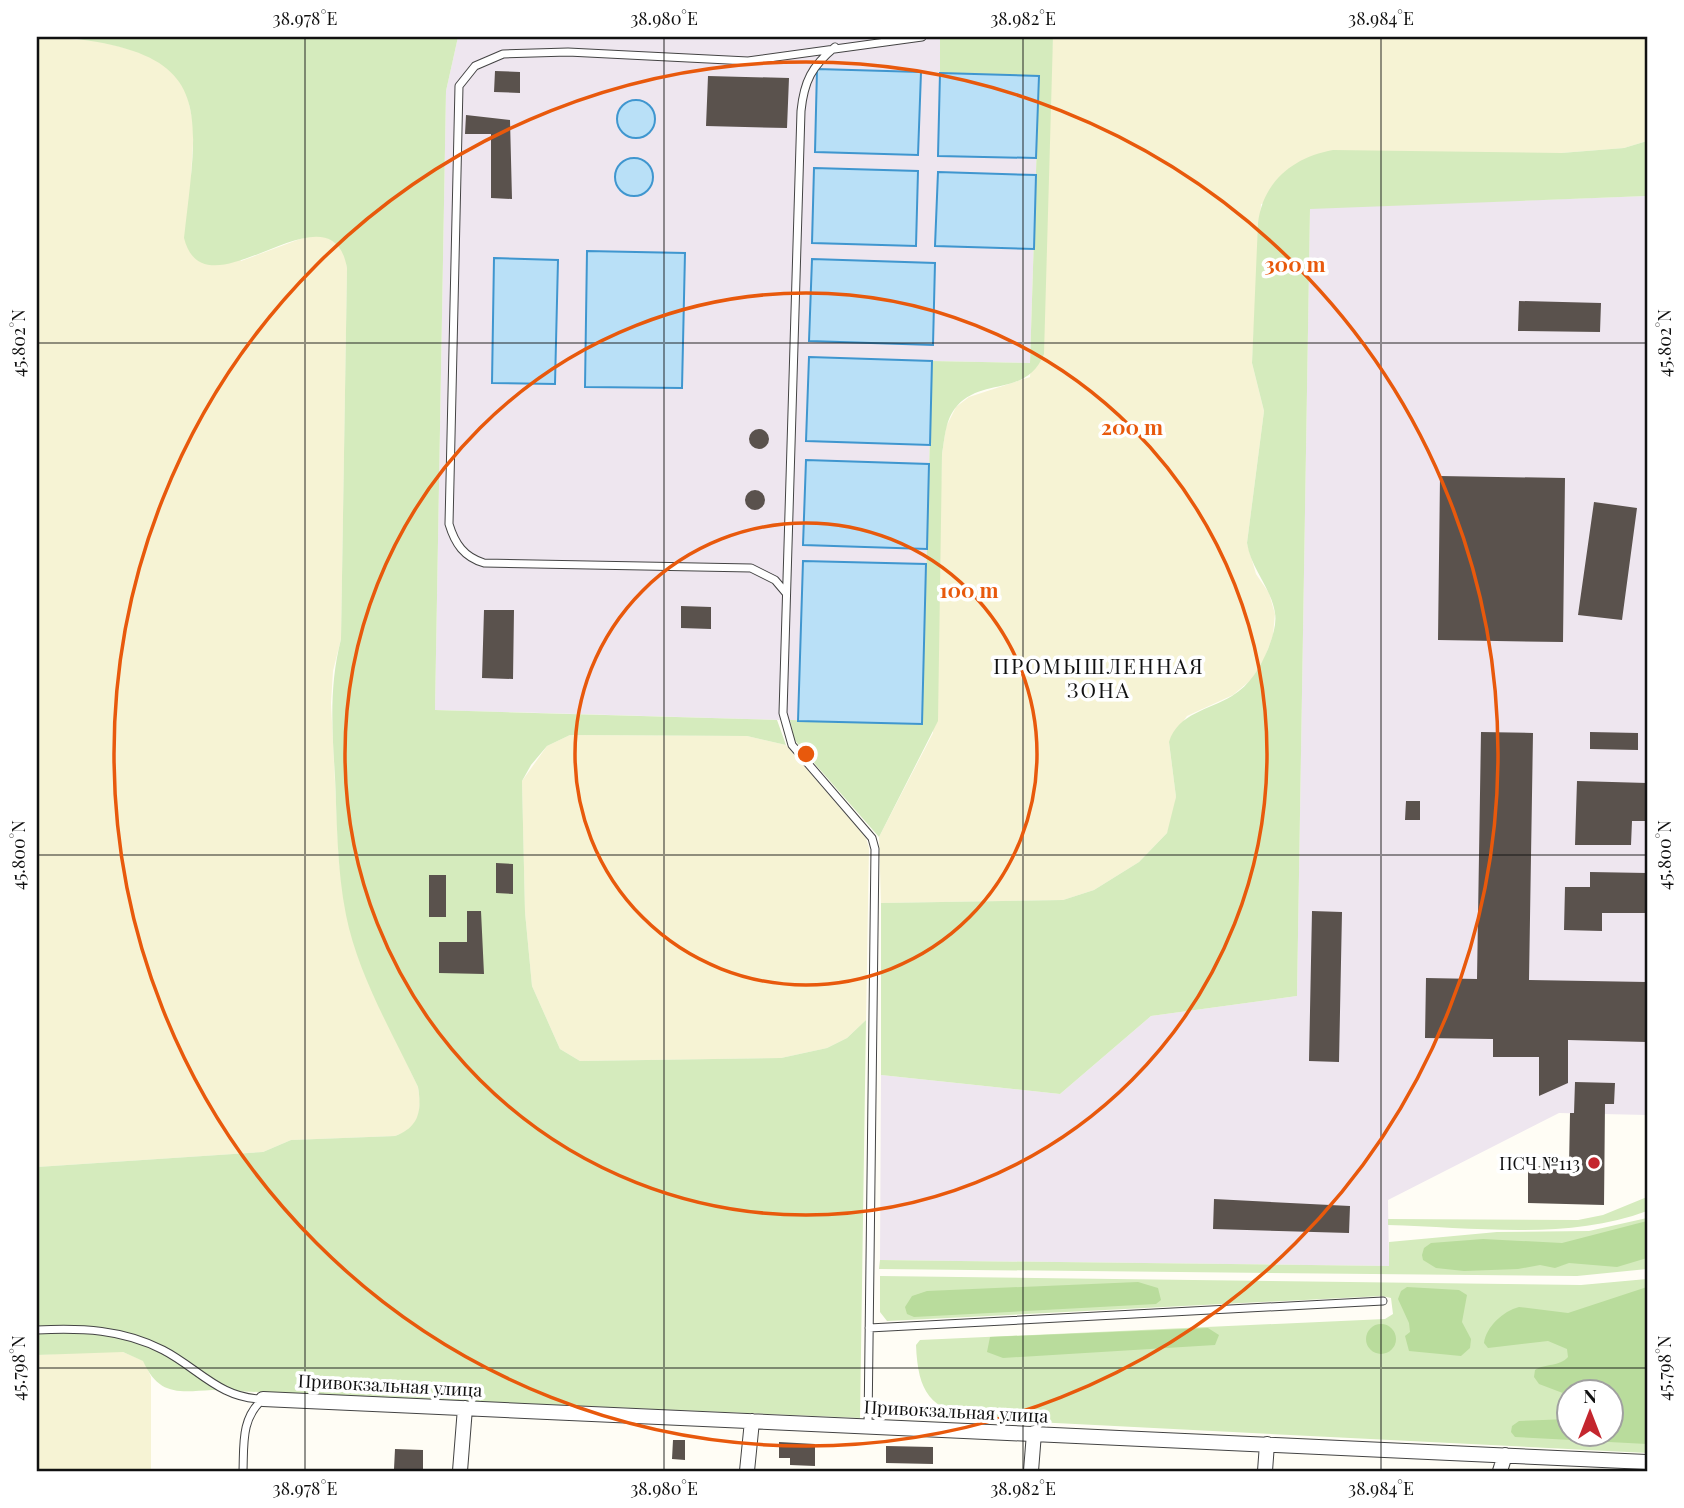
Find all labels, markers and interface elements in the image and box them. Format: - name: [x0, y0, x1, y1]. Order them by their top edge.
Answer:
- text: 38.978°E: [273, 6, 337, 30]
- text: 38.980°E: [630, 6, 698, 30]
- text: 38.982°E: [990, 6, 1056, 30]
- text: 38.984°E: [1348, 6, 1414, 30]
- text: 300 m: [1264, 249, 1326, 277]
- text: 45.802°N: [6, 309, 30, 377]
- text: 45.802°N: [1652, 309, 1676, 377]
- text: 200 m: [1101, 412, 1163, 440]
- text: 100 m: [939, 575, 999, 603]
- district label: ПРОМЫШЛЕННАЯ ЗОНА: [993, 651, 1205, 703]
- centre of rings: [794, 742, 818, 766]
- text: 45.800°N: [6, 820, 30, 890]
- text: 45.800°N: [1652, 820, 1676, 890]
- place label: ПСЧ №113: [1499, 1151, 1580, 1175]
- marker: ПСЧ №113: [1586, 1155, 1602, 1171]
- text: 45.798°N: [6, 1335, 30, 1401]
- text: 45.798°N: [1652, 1335, 1676, 1401]
- street label: Привокзальная улица: [297, 1368, 483, 1402]
- north arrow: [1554, 1378, 1624, 1448]
- text: N: [1583, 1382, 1597, 1408]
- street label: Привокзальная улица: [863, 1394, 1049, 1428]
- text: 38.978°E: [273, 1476, 337, 1500]
- text: 38.980°E: [630, 1476, 698, 1500]
- text: 38.982°E: [990, 1476, 1056, 1500]
- text: 38.984°E: [1348, 1476, 1414, 1500]

